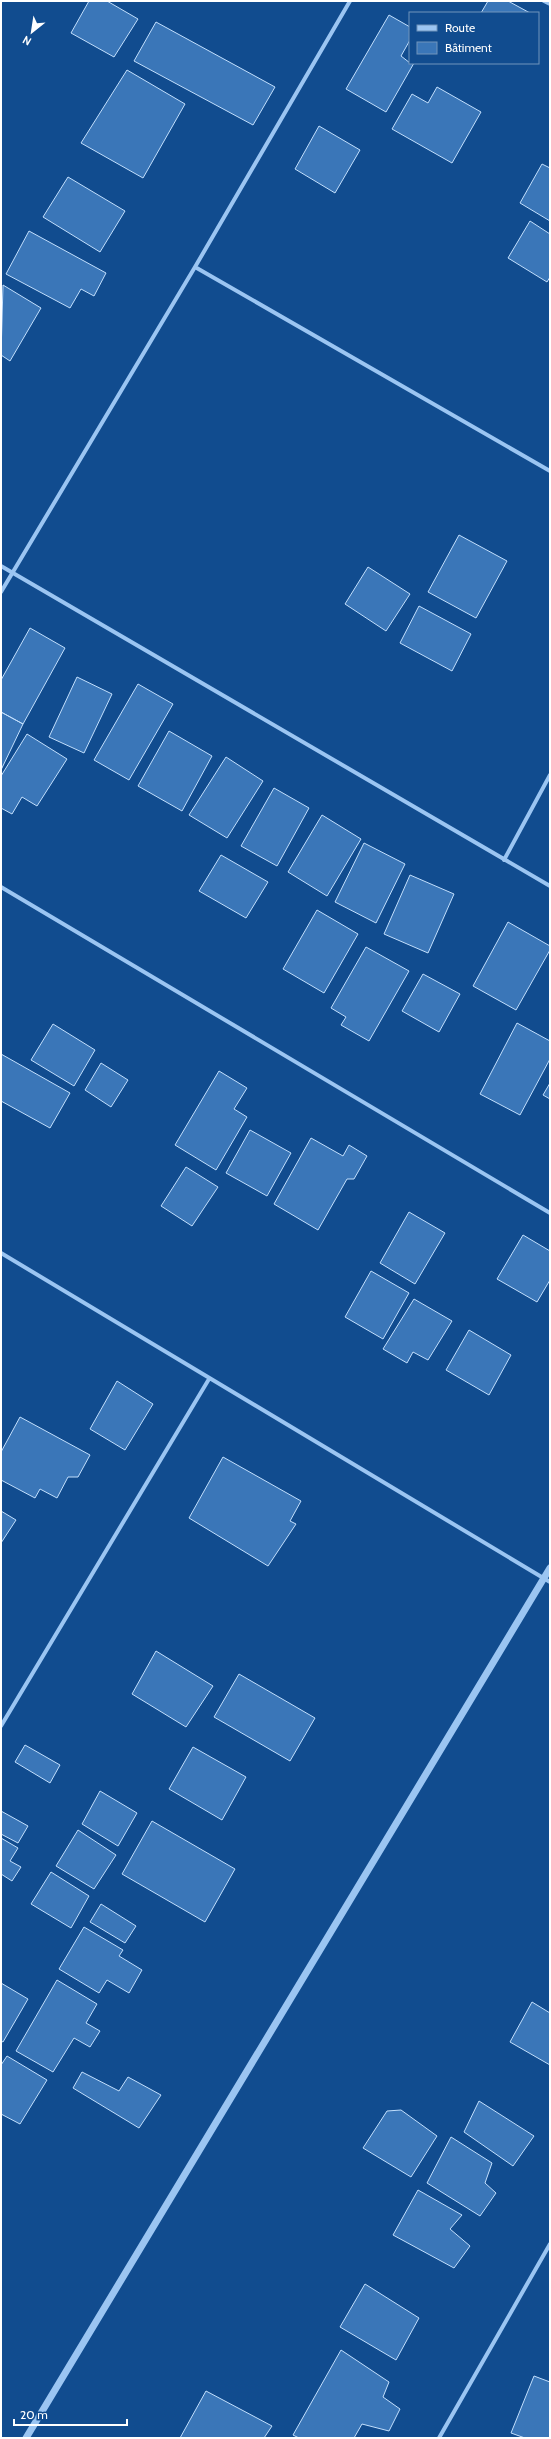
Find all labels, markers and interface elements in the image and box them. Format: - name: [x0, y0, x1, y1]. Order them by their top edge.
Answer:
- north arrow: [12, 12, 52, 52]
- legend: [409, 12, 539, 64]
- text: Route: [445, 20, 475, 35]
- text: N: [20, 33, 34, 49]
- text: Bâtiment: [445, 40, 492, 55]
- scale bar: [14, 2401, 127, 2427]
- text: 20 m: [20, 2407, 48, 2422]

